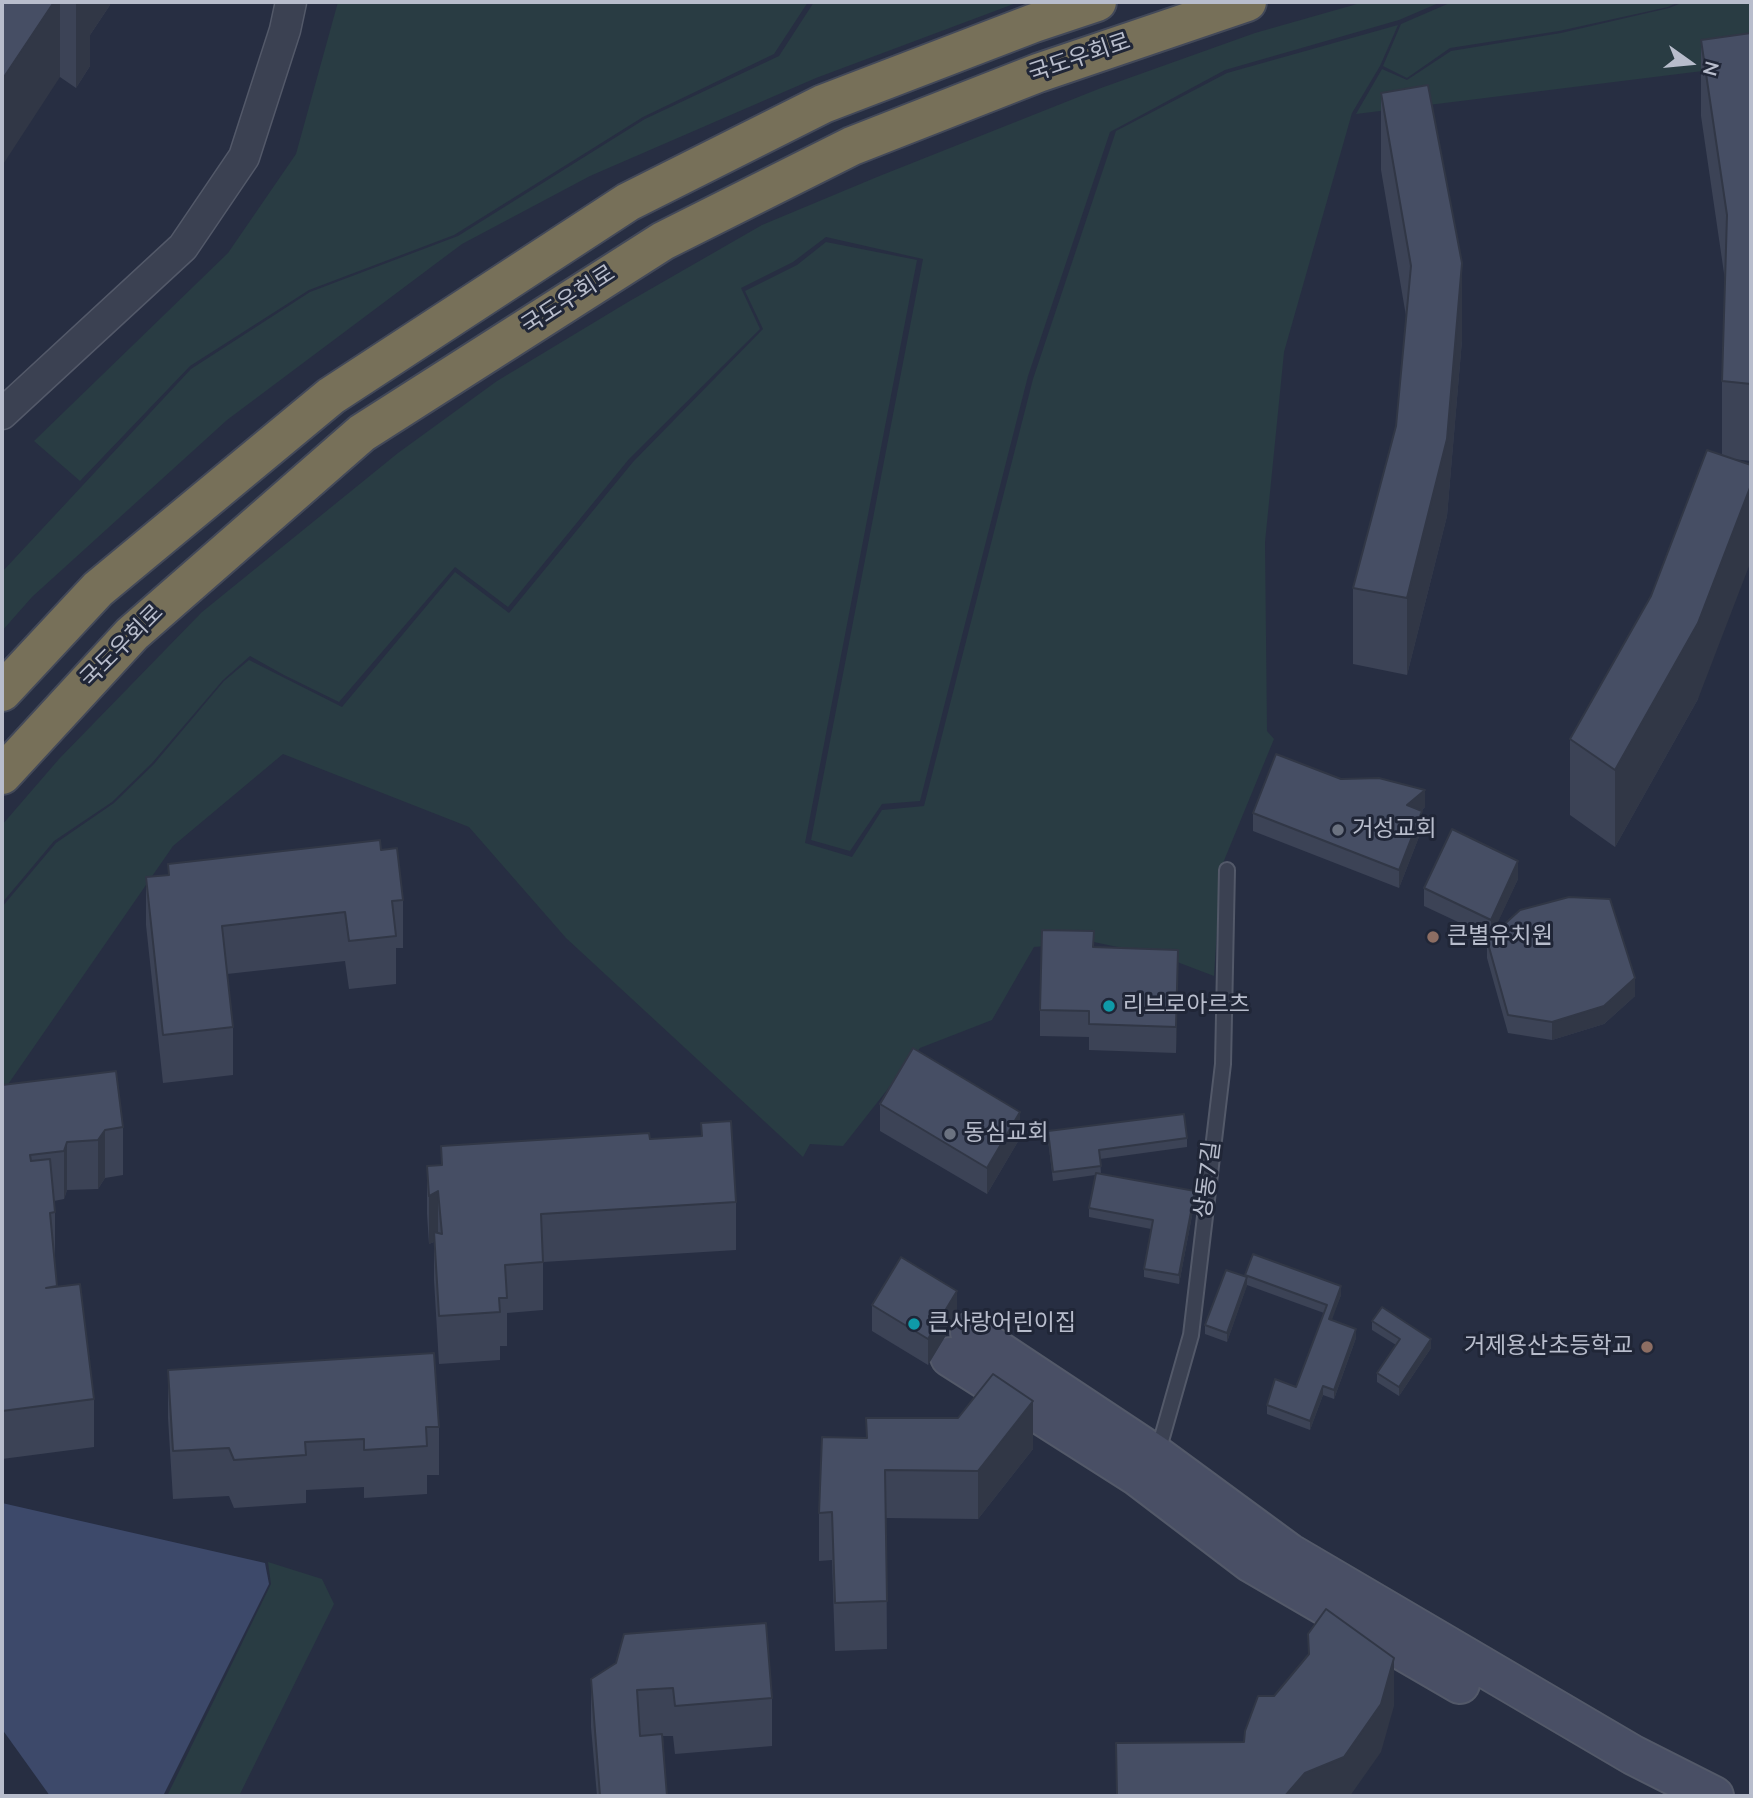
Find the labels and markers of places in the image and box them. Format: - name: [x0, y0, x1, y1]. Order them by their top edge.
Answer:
- place label: 거성교회: [1352, 816, 1437, 844]
- marker: 거성교회: [1330, 822, 1346, 838]
- place label: 큰별유치원: [1447, 923, 1553, 951]
- marker: 큰별유치원: [1425, 929, 1441, 945]
- place label: 리브로아르츠: [1123, 992, 1250, 1020]
- marker: 리브로아르츠: [1101, 998, 1117, 1014]
- place label: 동심교회: [964, 1120, 1049, 1148]
- marker: 동심교회: [942, 1126, 958, 1142]
- place label: 큰사랑어린이집: [928, 1310, 1076, 1338]
- marker: 큰사랑어린이집: [906, 1316, 922, 1332]
- place label: 거제용산초등학교: [1464, 1333, 1633, 1361]
- marker: 거제용산초등학교: [1639, 1339, 1655, 1355]

